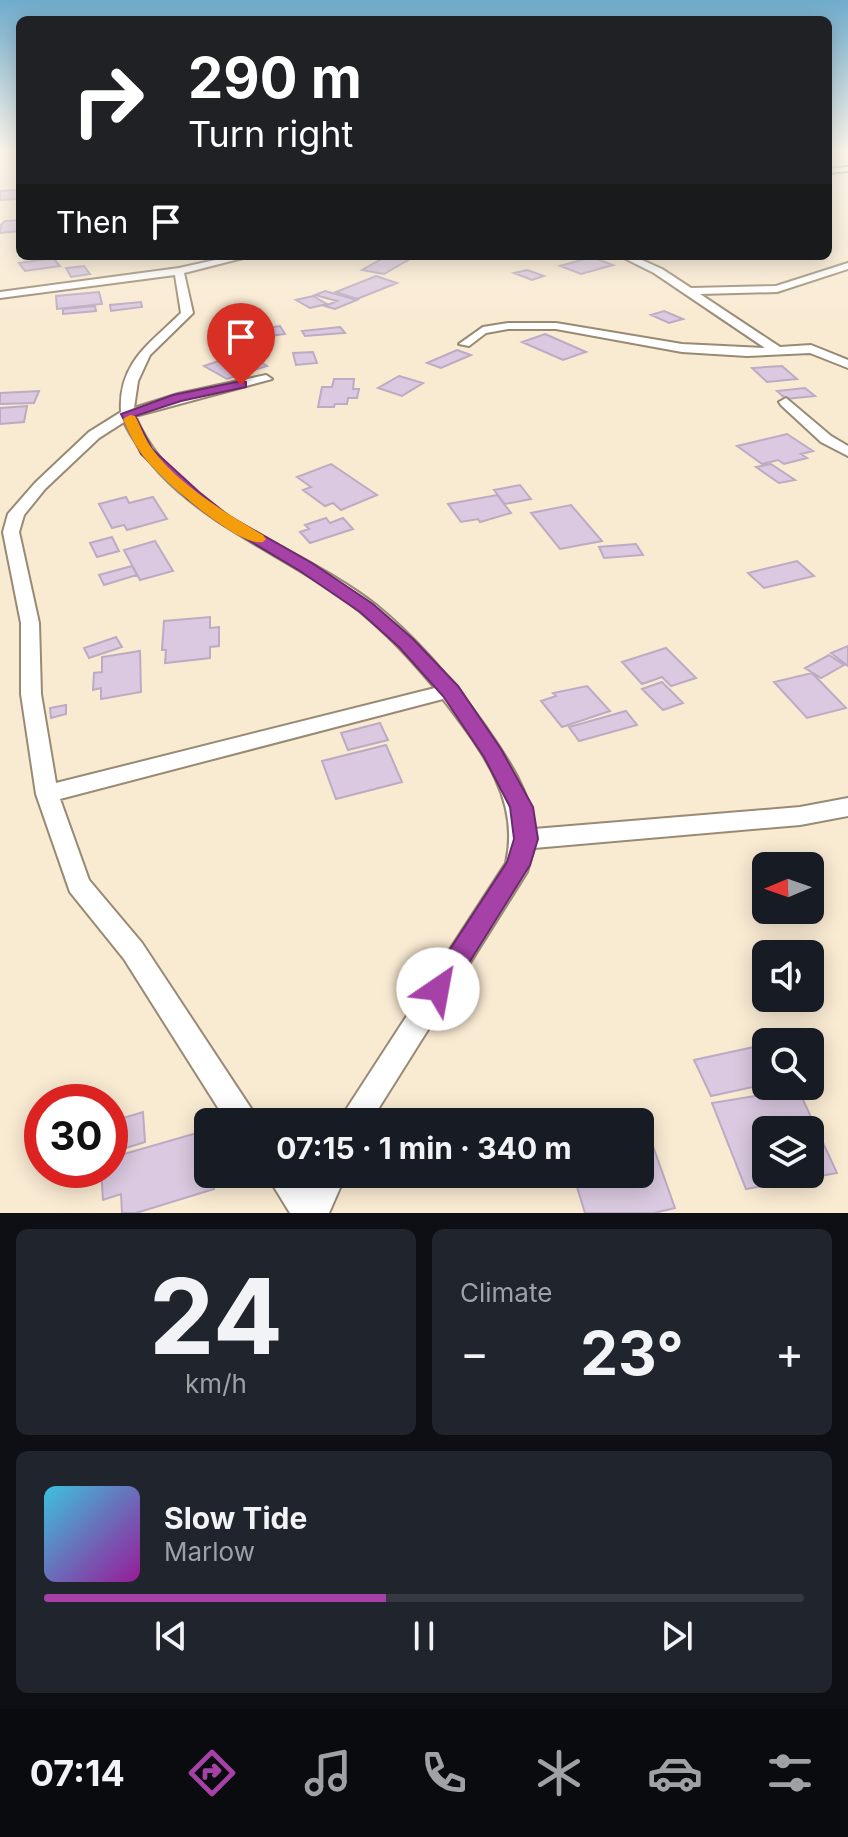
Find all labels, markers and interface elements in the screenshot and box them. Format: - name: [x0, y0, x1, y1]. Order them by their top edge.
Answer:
- text: 290 m: [188, 44, 362, 112]
- icon: right: [56, 48, 160, 152]
- text: Turn right: [188, 112, 353, 156]
- icon: arrive: [144, 200, 188, 244]
- text: Then: [56, 204, 128, 240]
- pin: [207, 303, 275, 385]
- icon: arrive: [219, 315, 263, 359]
- north arrow: [752, 852, 824, 924]
- map controls: [752, 852, 824, 1188]
- button: sound: [752, 940, 824, 1012]
- position arrow: [396, 947, 480, 1031]
- button: search: [752, 1028, 824, 1100]
- speed limit sign: 30: [24, 1084, 128, 1188]
- button: layers: [752, 1116, 824, 1188]
- text: 07:15 · 1 min · 340 m: [276, 1130, 572, 1166]
- text: 24: [149, 1253, 283, 1379]
- text: Climate: [460, 1277, 552, 1308]
- text: 23°: [580, 1317, 684, 1389]
- text: −: [460, 1326, 489, 1380]
- text: +: [775, 1326, 804, 1380]
- text: km/h: [185, 1368, 247, 1399]
- text: Slow Tide: [164, 1500, 307, 1536]
- text: Marlow: [164, 1536, 255, 1567]
- icon: previous: [149, 1614, 193, 1658]
- icon: pause: [402, 1614, 446, 1658]
- icon: next: [655, 1614, 699, 1658]
- icon: directions: [184, 1745, 240, 1801]
- icon: music: [300, 1745, 356, 1801]
- icon: phone: [416, 1745, 472, 1801]
- icon: climate: [531, 1745, 587, 1801]
- icon: car: [647, 1745, 703, 1801]
- icon: filters: [762, 1745, 818, 1801]
- text: 07:14: [30, 1751, 125, 1795]

